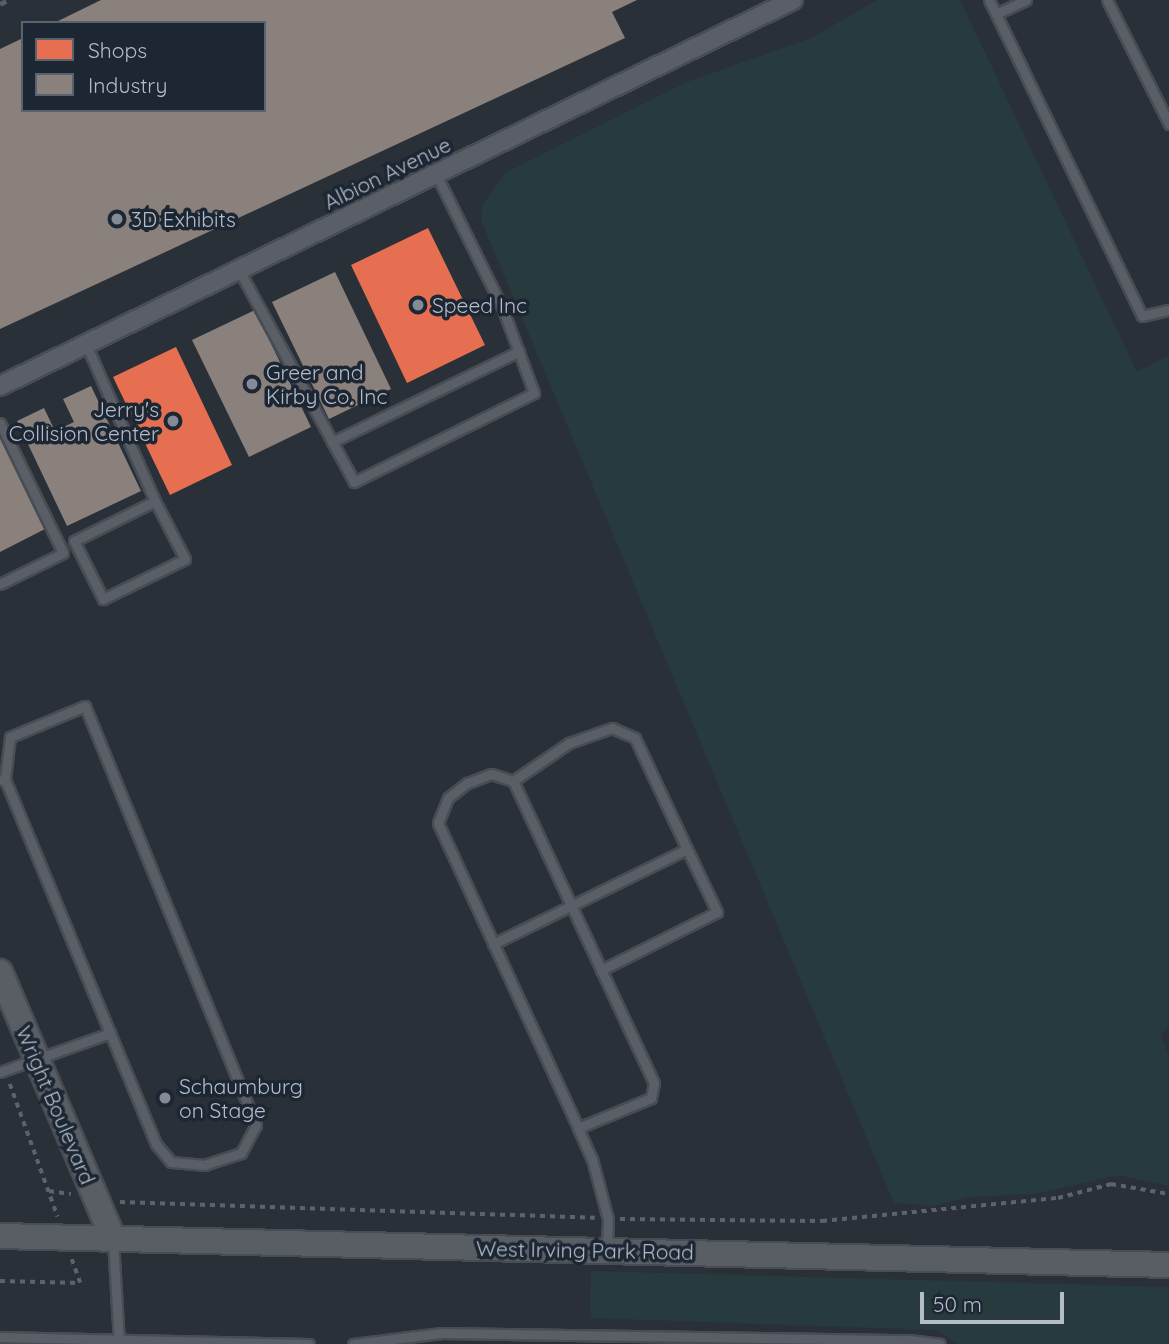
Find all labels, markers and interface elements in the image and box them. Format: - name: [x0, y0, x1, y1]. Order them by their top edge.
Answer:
- legend: [21, 21, 266, 112]
- text: Shops: [88, 37, 147, 63]
- text: Industry: [88, 72, 167, 98]
- street label: Albion Avenue: [319, 131, 455, 215]
- place label: 3D Exhibits: [131, 206, 236, 232]
- marker: 3D Exhibits: [109, 211, 125, 227]
- place label: Speed Inc: [432, 292, 527, 318]
- marker: Speed Inc: [410, 297, 426, 313]
- place label: Greer and Kirby Co. Inc: [266, 359, 387, 409]
- marker: Greer and Kirby Co. Inc: [244, 376, 260, 392]
- place label: Jerry's Collision Center: [9, 396, 159, 446]
- marker: Jerry's Collision Center: [165, 413, 181, 429]
- street label: Wright Boulevard: [11, 1022, 101, 1188]
- place label: Schaumburg on Stage: [179, 1073, 303, 1123]
- marker: Schaumburg on Stage: [157, 1090, 173, 1106]
- street label: West Irving Park Road: [476, 1236, 694, 1264]
- scale bar: [924, 1278, 1068, 1322]
- text: 50 m: [933, 1291, 982, 1317]

